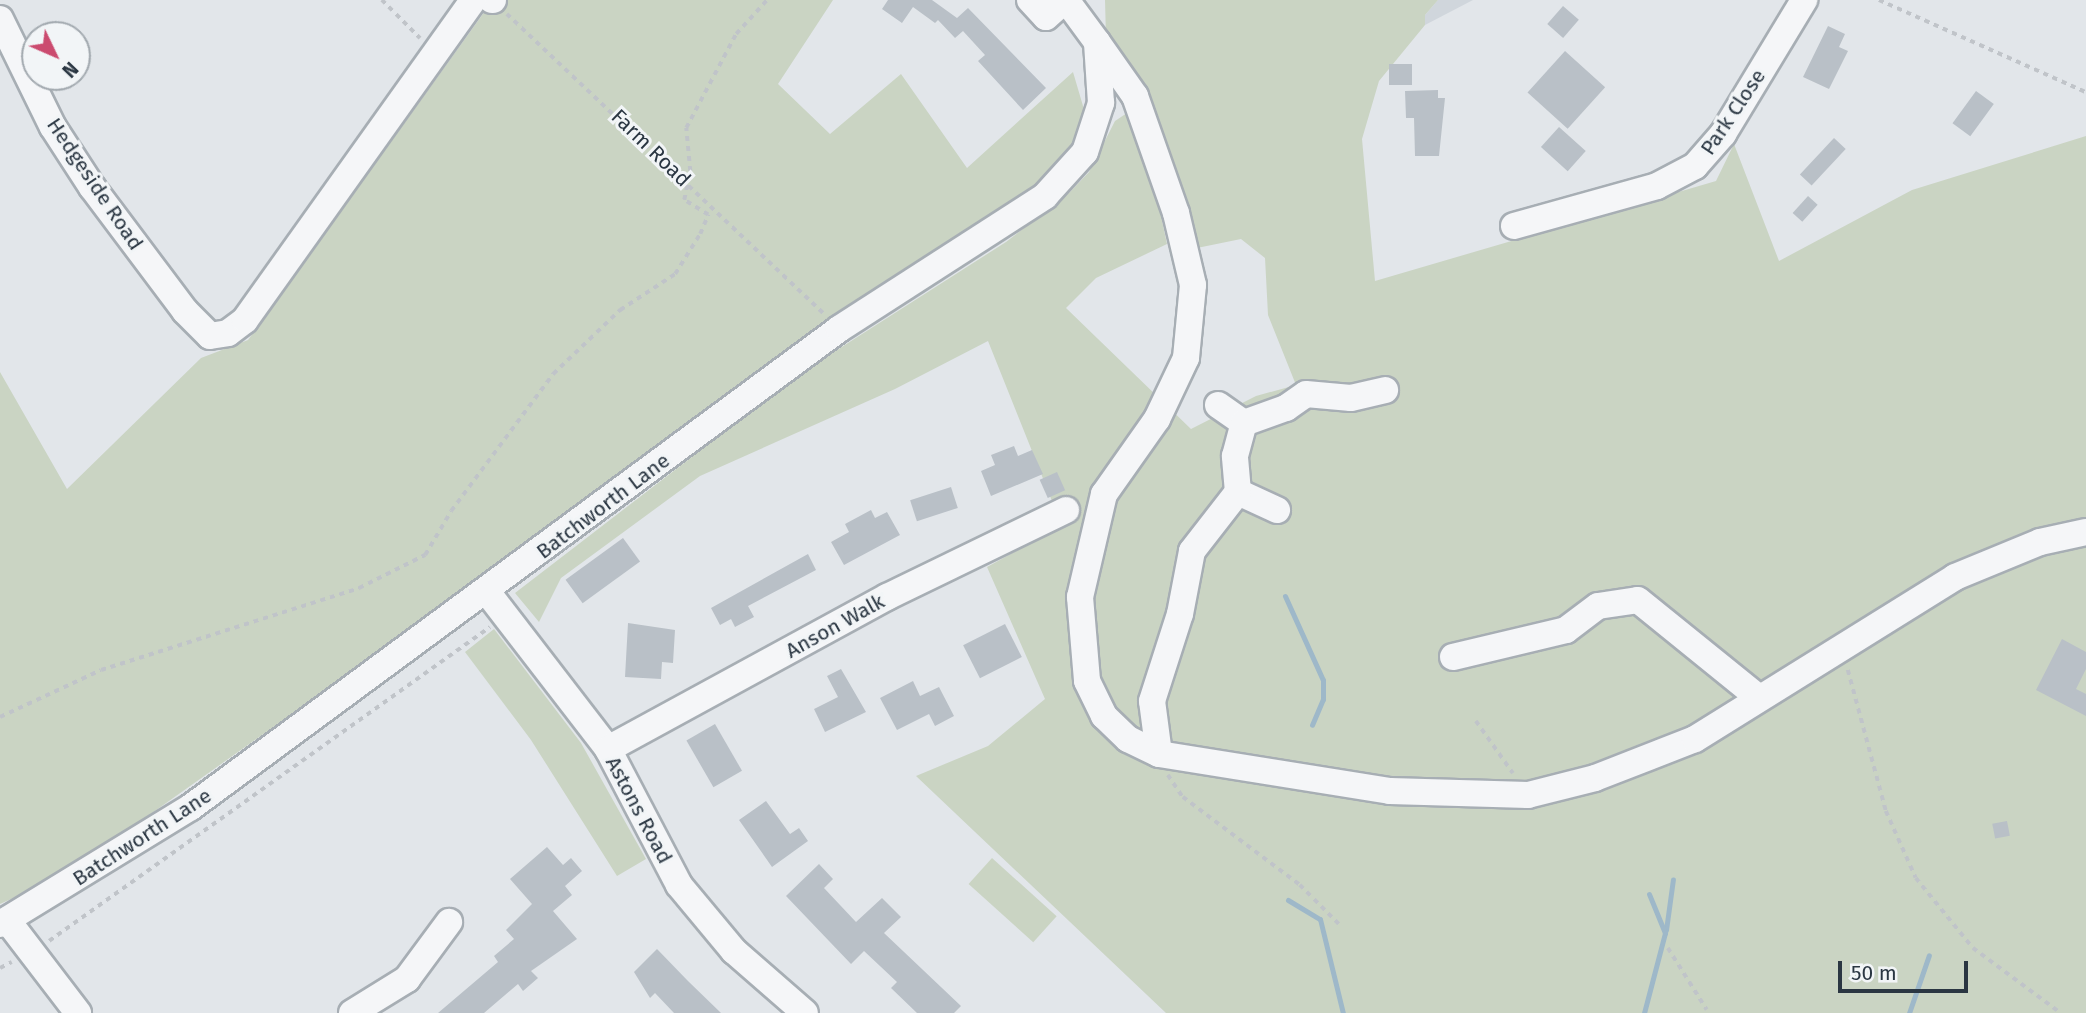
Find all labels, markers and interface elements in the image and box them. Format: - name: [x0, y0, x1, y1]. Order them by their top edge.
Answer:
- north arrow: [21, 21, 91, 91]
- text: N: [57, 57, 83, 82]
- street label: Park Close: [1695, 64, 1771, 160]
- street label: Farm Road: [606, 104, 696, 192]
- street label: Hedgeside Road: [41, 113, 149, 255]
- street label: Batchworth Lane: [531, 448, 675, 564]
- street label: Anson Walk: [781, 589, 889, 663]
- street label: Astons Road: [600, 752, 678, 868]
- street label: Batchworth Lane: [68, 783, 216, 891]
- scale bar: [1841, 946, 1970, 990]
- text: 50 m: [1851, 960, 1897, 986]

